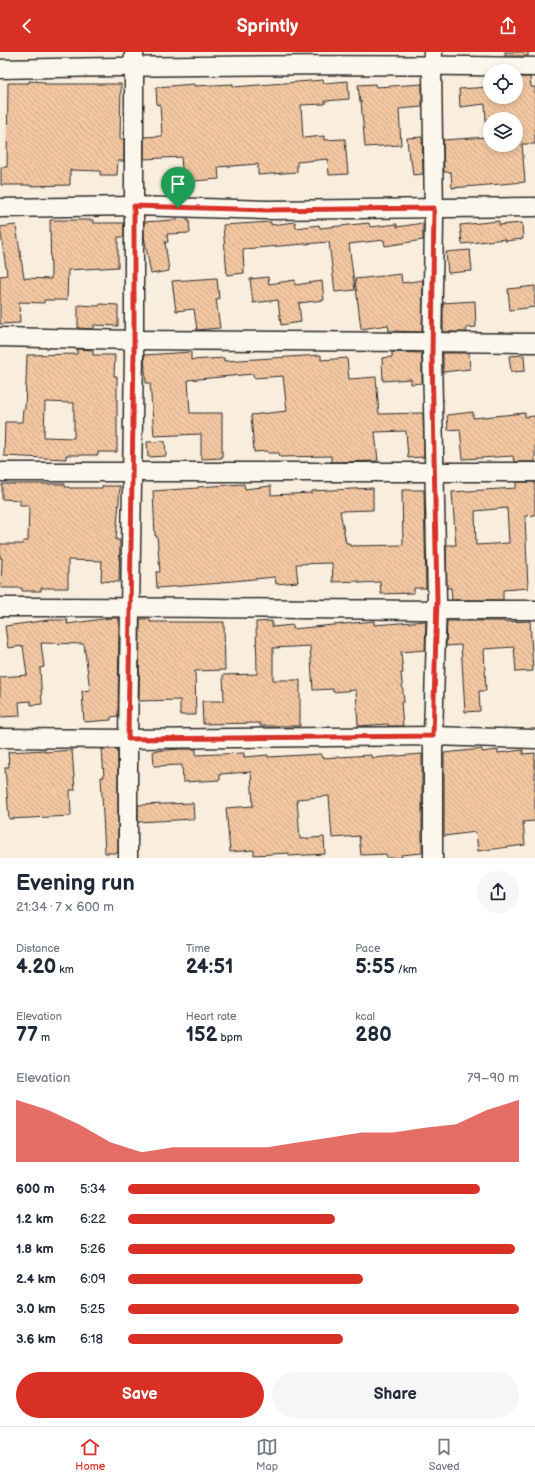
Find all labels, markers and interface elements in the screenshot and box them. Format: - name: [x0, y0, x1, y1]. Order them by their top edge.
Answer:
- icon: back: [16, 15, 38, 37]
- icon: share: [497, 15, 519, 37]
- text: Sprintly: [237, 16, 298, 37]
- map controls: [483, 64, 523, 152]
- button: locate: [483, 64, 523, 104]
- button: layers: [483, 112, 523, 152]
- pin: [161, 167, 195, 208]
- icon: arrive: [167, 173, 189, 195]
- text: Evening run: [16, 870, 135, 897]
- button: share: [477, 871, 519, 913]
- text: 21:34 · 7 × 600 m: [16, 899, 114, 915]
- text: Distance: [16, 942, 60, 955]
- text: Time: [186, 942, 210, 955]
- text: Pace: [355, 942, 380, 955]
- text: 4.20: [16, 955, 56, 979]
- text: 24:51: [186, 955, 233, 979]
- text: 5:55: [355, 955, 395, 979]
- text: km: [56, 963, 74, 976]
- text: /km: [395, 963, 417, 976]
- text: Elevation: [16, 1010, 62, 1023]
- text: Heart rate: [186, 1010, 236, 1023]
- text: kcal: [355, 1010, 375, 1023]
- text: 77: [16, 1023, 38, 1047]
- text: 152: [186, 1023, 218, 1047]
- text: 280: [355, 1023, 392, 1047]
- text: m: [38, 1031, 50, 1044]
- text: bpm: [218, 1031, 242, 1044]
- text: Elevation: [16, 1070, 70, 1086]
- text: 79–90 m: [467, 1070, 519, 1086]
- text: 600 m: [16, 1181, 55, 1197]
- text: 5:34: [80, 1181, 106, 1197]
- text: 1.2 km: [16, 1211, 54, 1227]
- text: 6:22: [80, 1211, 106, 1227]
- text: 1.8 km: [16, 1241, 54, 1257]
- text: 5:26: [80, 1241, 106, 1257]
- text: 2.4 km: [16, 1271, 56, 1287]
- text: 6:09: [80, 1271, 106, 1287]
- text: 3.0 km: [16, 1301, 56, 1317]
- text: 5:25: [80, 1301, 105, 1317]
- text: 3.6 km: [16, 1331, 56, 1347]
- text: 6:18: [80, 1331, 103, 1347]
- button: Save: [16, 1372, 264, 1418]
- button: Share: [272, 1372, 519, 1418]
- tab: Home: [75, 1436, 105, 1473]
- tab: Map: [256, 1436, 278, 1473]
- tab: Saved: [429, 1436, 460, 1473]

